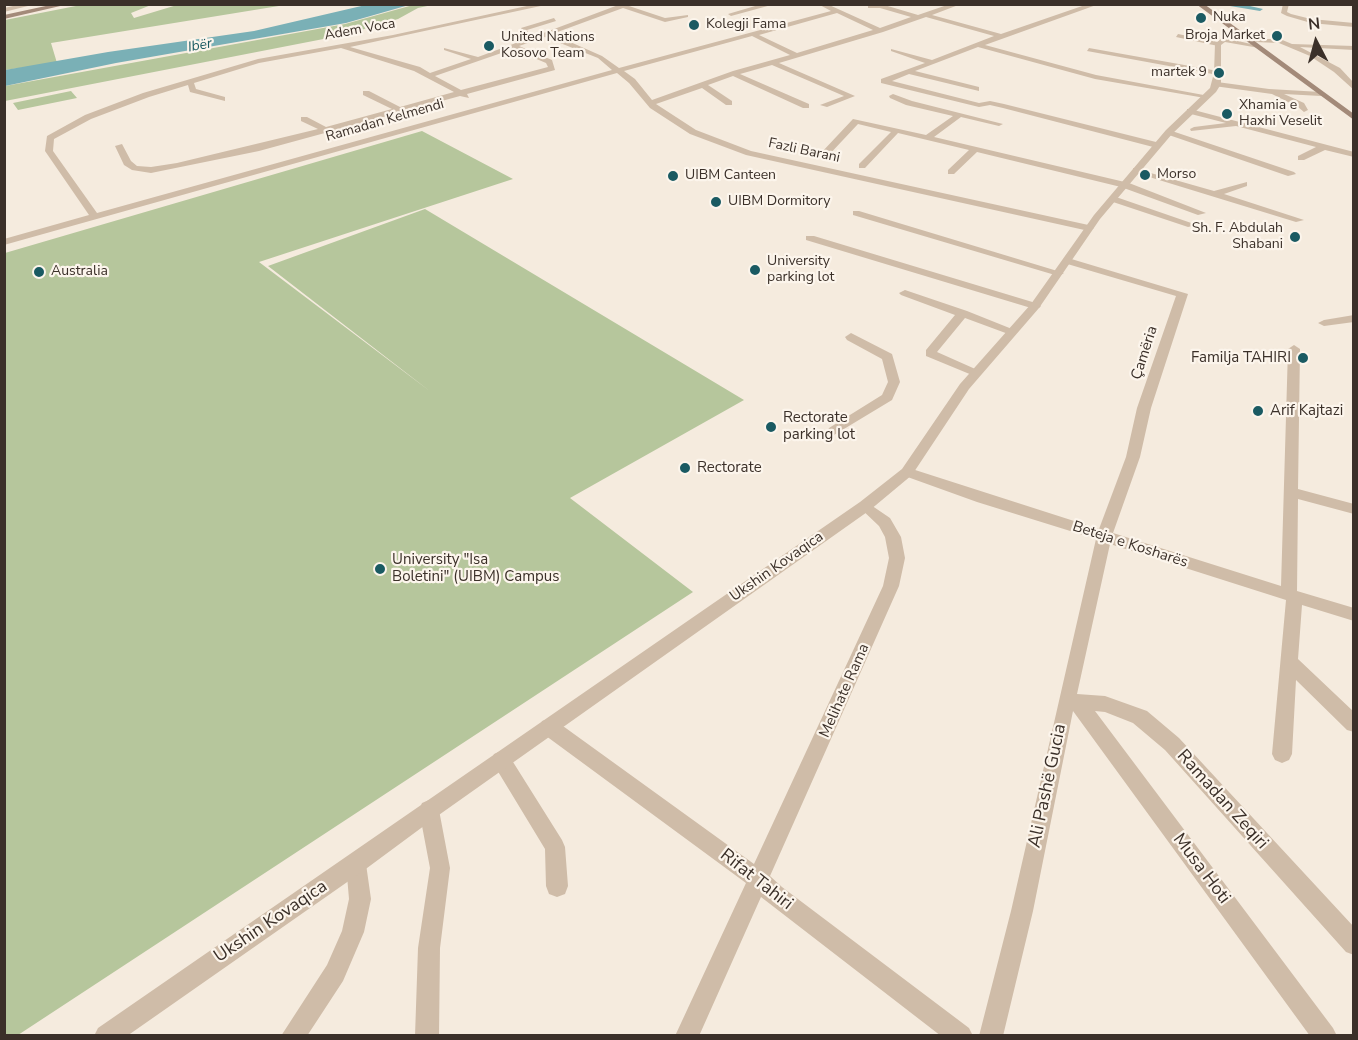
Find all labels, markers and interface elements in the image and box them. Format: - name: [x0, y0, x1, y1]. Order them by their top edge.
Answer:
- place label: Nuka: [1213, 10, 1246, 26]
- marker: Nuka: [1194, 11, 1208, 25]
- north arrow: [1286, 12, 1346, 72]
- text: N: [1307, 13, 1321, 36]
- street label: Adem Voca: [323, 15, 397, 45]
- place label: Kolegji Fama: [706, 17, 786, 33]
- marker: Kolegji Fama: [687, 18, 701, 32]
- place label: Broja Market: [1185, 28, 1265, 44]
- marker: Broja Market: [1270, 29, 1284, 43]
- place label: United Nations Kosovo Team: [501, 30, 595, 62]
- water label: Ibër: [187, 36, 213, 56]
- marker: United Nations Kosovo Team: [482, 39, 496, 53]
- place label: martek 9: [1151, 65, 1207, 81]
- marker: martek 9: [1212, 66, 1226, 80]
- street label: Ramadan Kelmendi: [324, 96, 446, 146]
- place label: Xhamia e Haxhi Veselit: [1239, 98, 1322, 130]
- marker: Xhamia e Haxhi Veselit: [1220, 107, 1234, 121]
- street label: Fazli Barani: [767, 135, 841, 167]
- place label: Morso: [1157, 167, 1196, 183]
- place label: UIBM Canteen: [685, 168, 776, 184]
- marker: Morso: [1138, 168, 1152, 182]
- marker: UIBM Canteen: [666, 169, 680, 183]
- place label: UIBM Dormitory: [728, 194, 830, 210]
- marker: UIBM Dormitory: [709, 195, 723, 209]
- place label: Sh. F. Abdulah Shabani: [1192, 221, 1283, 254]
- marker: Sh. F. Abdulah Shabani: [1288, 230, 1302, 244]
- place label: University parking lot: [767, 254, 834, 286]
- marker: University parking lot: [748, 263, 762, 277]
- place label: Australia: [51, 264, 108, 280]
- marker: Australia: [32, 265, 46, 279]
- street label: Çamëria: [1128, 324, 1162, 382]
- place label: Familja TAHIRI: [1191, 349, 1291, 367]
- marker: Familja TAHIRI: [1296, 351, 1310, 365]
- place label: Arif Kajtazi: [1270, 402, 1343, 420]
- marker: Arif Kajtazi: [1251, 404, 1265, 418]
- place label: Rectorate parking lot: [783, 409, 855, 444]
- marker: Rectorate parking lot: [764, 420, 778, 434]
- place label: Rectorate: [697, 459, 762, 477]
- marker: Rectorate: [678, 461, 692, 475]
- street label: Beteja e Kosharës: [1070, 518, 1190, 572]
- street label: Ukshin Kovaqica: [727, 528, 827, 606]
- place label: University "Isa Boletini" (UIBM) Campus: [392, 551, 559, 586]
- marker: University "Isa Boletini" (UIBM) Campus: [373, 562, 387, 576]
- street label: Melihate Rama: [816, 641, 874, 741]
- street label: Ali Pashë Gucia: [1024, 722, 1072, 850]
- street label: Ramadan Zeqiri: [1172, 746, 1272, 854]
- street label: Musa Hoti: [1168, 830, 1234, 908]
- street label: Rifat Tahiri: [715, 845, 797, 915]
- street label: Ukshin Kovaqica: [210, 876, 332, 968]

